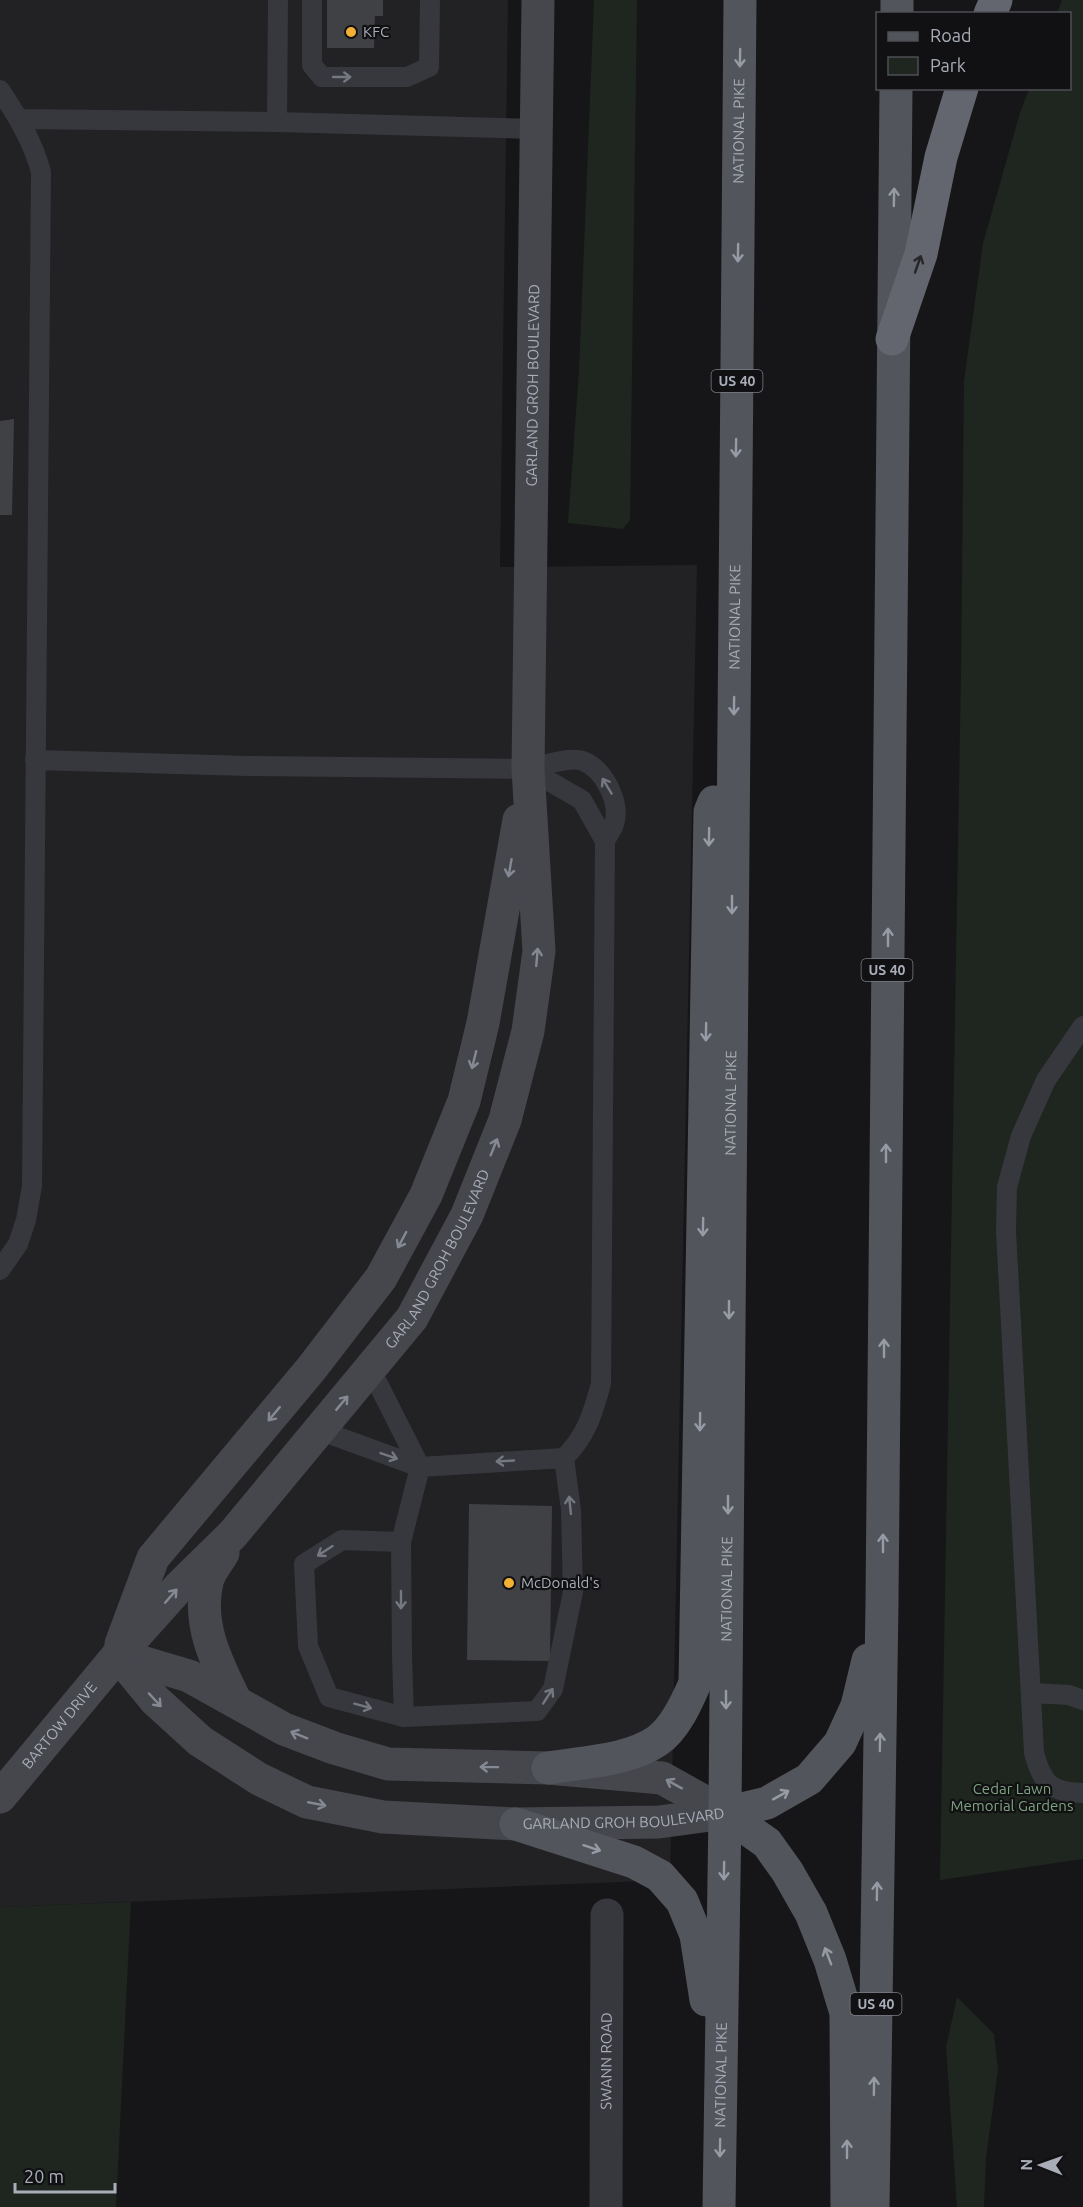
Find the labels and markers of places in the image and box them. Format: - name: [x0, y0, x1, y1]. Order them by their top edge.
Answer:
- place label: KFC: [363, 23, 389, 40]
- marker: KFC: [344, 25, 358, 39]
- place label: McDonald's: [521, 1574, 599, 1591]
- marker: McDonald's: [502, 1576, 516, 1590]

